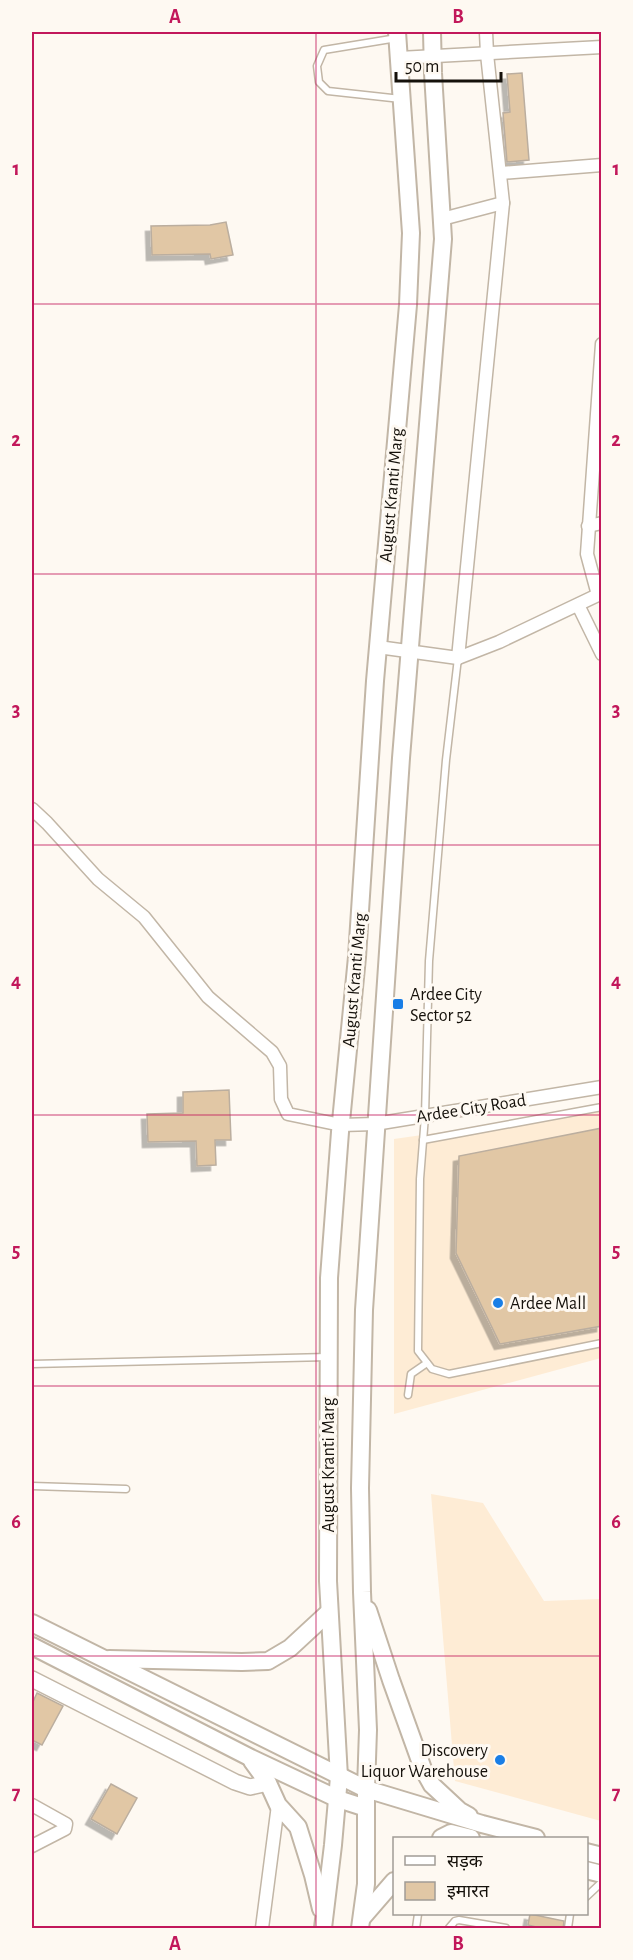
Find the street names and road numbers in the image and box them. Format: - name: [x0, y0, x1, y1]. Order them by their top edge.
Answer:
- street label: August Kranti Marg: [377, 427, 407, 563]
- street label: August Kranti Marg: [340, 912, 370, 1048]
- street label: Ardee City Road: [415, 1091, 527, 1127]
- street label: August Kranti Marg: [320, 1397, 338, 1533]

